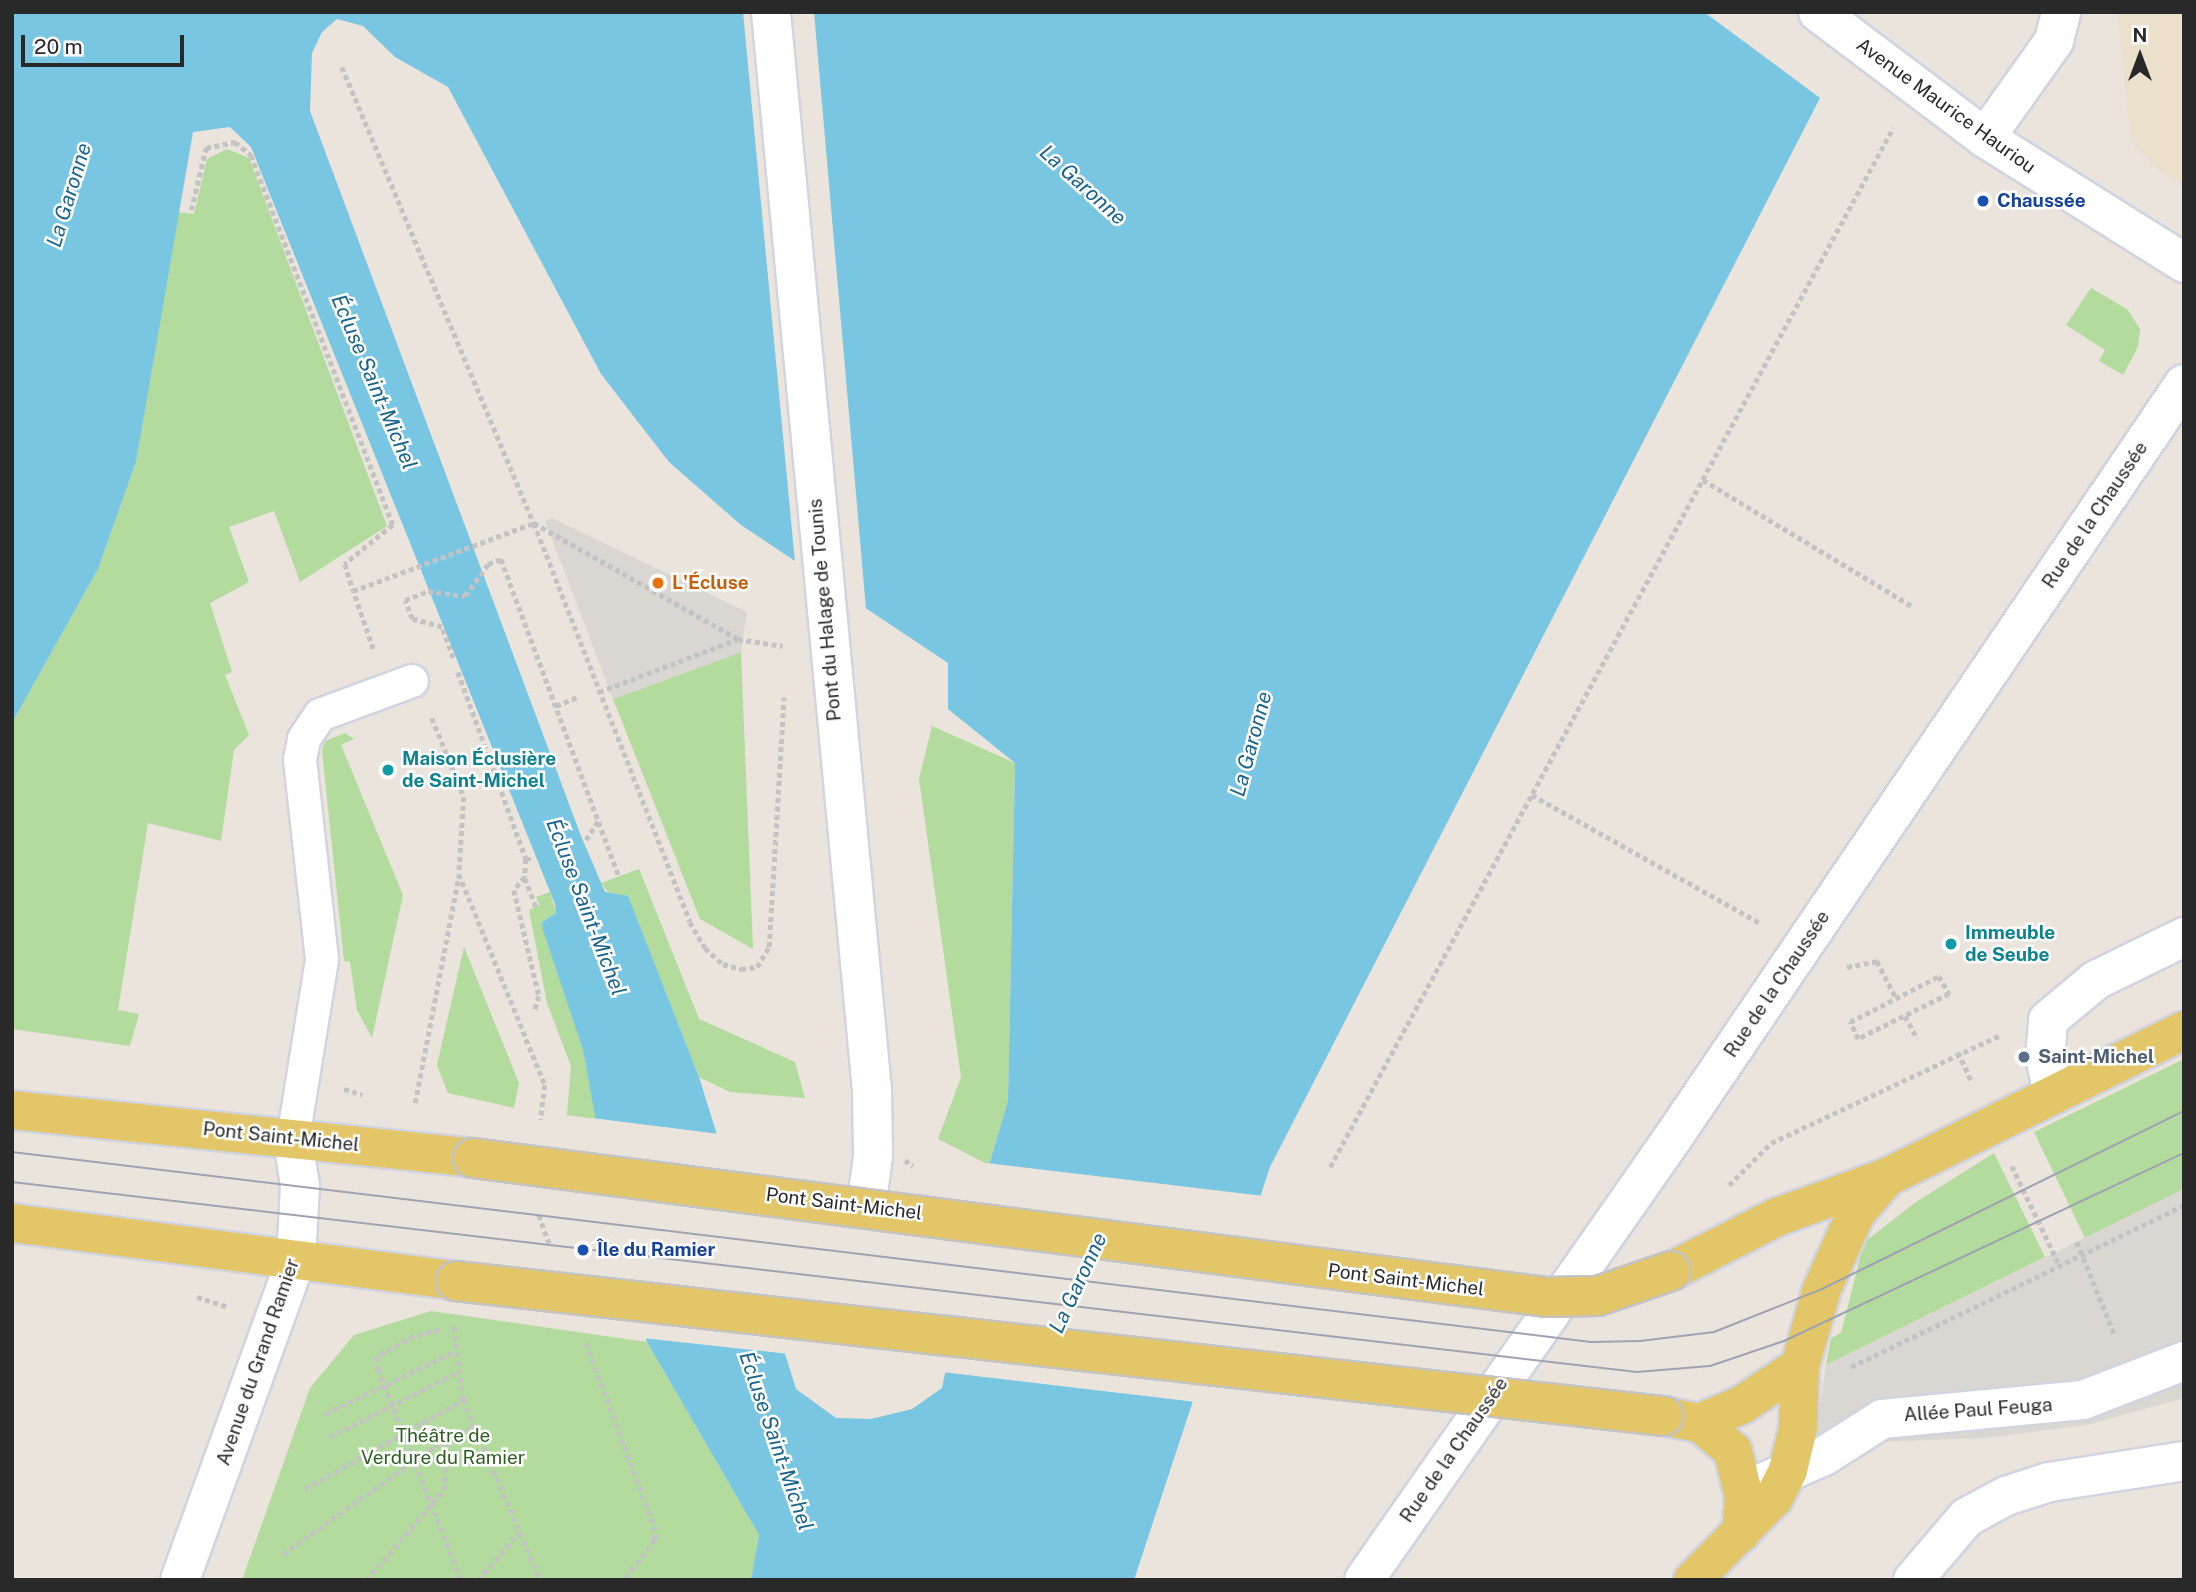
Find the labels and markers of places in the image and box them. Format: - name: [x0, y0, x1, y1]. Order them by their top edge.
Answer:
- place label: Chaussée: [1997, 190, 2086, 212]
- marker: Chaussée: [1975, 193, 1991, 209]
- place label: L'Écluse: [672, 572, 749, 594]
- marker: L'Écluse: [650, 575, 666, 591]
- place label: Maison Éclusière de Saint-Michel: [402, 748, 556, 792]
- marker: Maison Éclusière de Saint-Michel: [380, 762, 396, 778]
- place label: Immeuble de Seube: [1965, 922, 2055, 966]
- marker: Immeuble de Seube: [1943, 936, 1959, 952]
- place label: Saint-Michel: [2038, 1046, 2154, 1068]
- marker: Saint-Michel: [2016, 1049, 2032, 1065]
- place label: Île du Ramier: [597, 1239, 716, 1261]
- marker: Île du Ramier: [575, 1242, 591, 1258]

